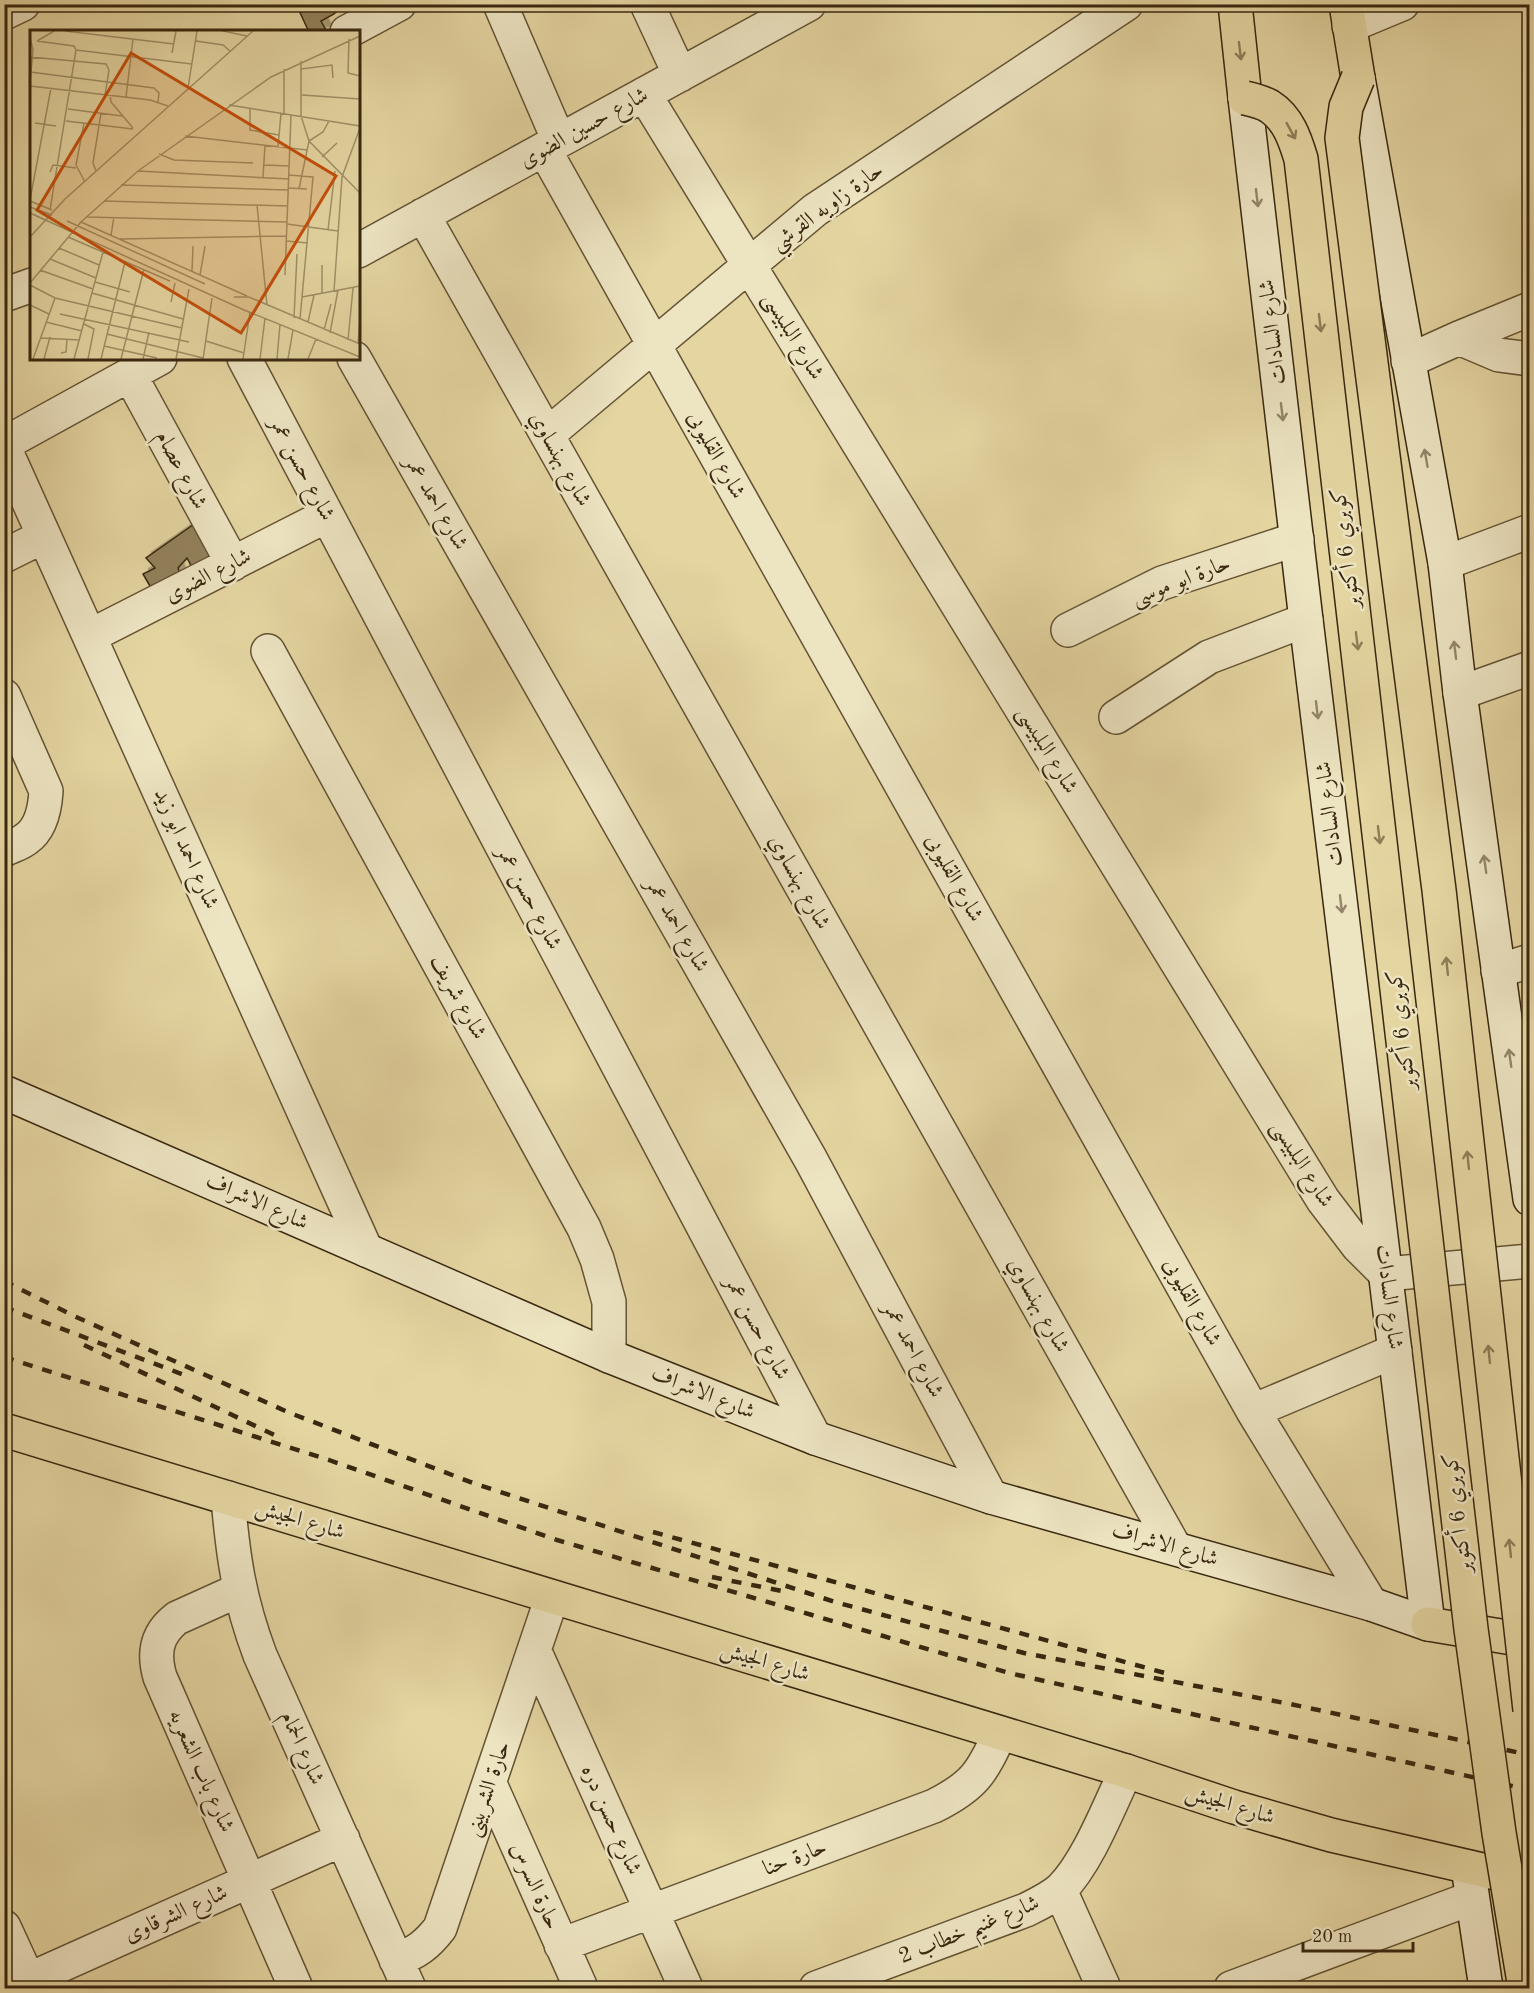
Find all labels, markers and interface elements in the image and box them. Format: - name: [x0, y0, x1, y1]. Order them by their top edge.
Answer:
- inset map: [30, 30, 360, 360]
- one-way arrow: [1235, 41, 1246, 61]
- street label: شارع حسين الضوى: [516, 84, 655, 178]
- one-way arrow: [1285, 122, 1297, 139]
- street label: حارة زاويه القرشي: [767, 159, 892, 262]
- one-way arrow: [1252, 187, 1263, 207]
- street label: شارع السادات: [1256, 278, 1296, 386]
- street label: شارع البلبيسى: [753, 288, 828, 387]
- one-way arrow: [1315, 312, 1326, 332]
- one-way arrow: [1277, 402, 1288, 422]
- street label: شارع القليوبى: [678, 407, 749, 505]
- street label: شارع بهنساوي: [520, 408, 595, 513]
- street label: شارع حسن عمر: [259, 412, 338, 527]
- street label: شارع عصام: [145, 427, 211, 516]
- one-way arrow: [1420, 448, 1431, 468]
- street label: شارع احمد عمر: [394, 450, 472, 557]
- street label: كوبري 6 أكتوبر: [1322, 486, 1370, 612]
- street label: شارع الضوى: [161, 545, 257, 612]
- street label: حارة ابو موسى: [1129, 552, 1235, 613]
- one-way arrow: [1352, 631, 1363, 651]
- one-way arrow: [1449, 641, 1460, 661]
- one-way arrow: [1312, 700, 1323, 720]
- street label: شارع البلبيسى: [1007, 702, 1082, 801]
- street label: شارع السادات: [1313, 760, 1353, 868]
- street label: شارع احمد ابو زيد: [144, 785, 222, 915]
- one-way arrow: [1374, 825, 1385, 845]
- street label: شارع القليوبى: [916, 830, 987, 928]
- street label: شارع بهنساوي: [759, 831, 834, 936]
- street label: شارع حسن عمر: [486, 841, 565, 956]
- one-way arrow: [1479, 855, 1490, 875]
- street label: شارع احمد عمر: [635, 872, 713, 979]
- one-way arrow: [1336, 893, 1347, 913]
- street label: شارع شريف: [421, 951, 490, 1046]
- one-way arrow: [1441, 957, 1452, 976]
- street label: كوبري 6 أكتوبر: [1378, 968, 1426, 1094]
- one-way arrow: [1504, 1048, 1515, 1068]
- street label: شارع البلبيسى: [1262, 1117, 1337, 1214]
- one-way arrow: [1462, 1150, 1473, 1170]
- street label: شارع الاشراف: [200, 1170, 311, 1240]
- street label: شارع السادات: [1366, 1243, 1406, 1351]
- street label: شارع بهنساوي: [998, 1254, 1073, 1359]
- street label: شارع القليوبى: [1154, 1254, 1225, 1352]
- street label: شارع حسن عمر: [714, 1271, 793, 1386]
- street label: شارع احمد عمر: [872, 1297, 947, 1404]
- one-way arrow: [1483, 1344, 1494, 1364]
- street label: شارع الاشراف: [646, 1362, 758, 1429]
- street label: كوبري 6 أكتوبر: [1434, 1451, 1482, 1577]
- street label: شارع الجيش: [251, 1496, 347, 1550]
- street label: شارع الاشراف: [1108, 1519, 1221, 1576]
- one-way arrow: [1504, 1538, 1515, 1558]
- street label: شارع الجيش: [716, 1638, 812, 1692]
- street label: شارع باب الشعريه: [159, 1706, 238, 1838]
- street label: شارع الحمام: [270, 1708, 328, 1791]
- street label: حارة الشربينى: [461, 1739, 517, 1840]
- street label: شارع حسن دره: [572, 1762, 645, 1881]
- street label: شارع الجيش: [1181, 1781, 1277, 1835]
- street label: حارة حنا: [760, 1836, 830, 1881]
- street label: حارة السرس: [504, 1839, 564, 1933]
- street label: شارع الشرقاوى: [121, 1881, 233, 1952]
- street label: شارع غنيم خطاب 2: [896, 1892, 1046, 1977]
- scale bar: [1303, 1915, 1412, 1953]
- text: 20 m: [1312, 1928, 1352, 1946]

